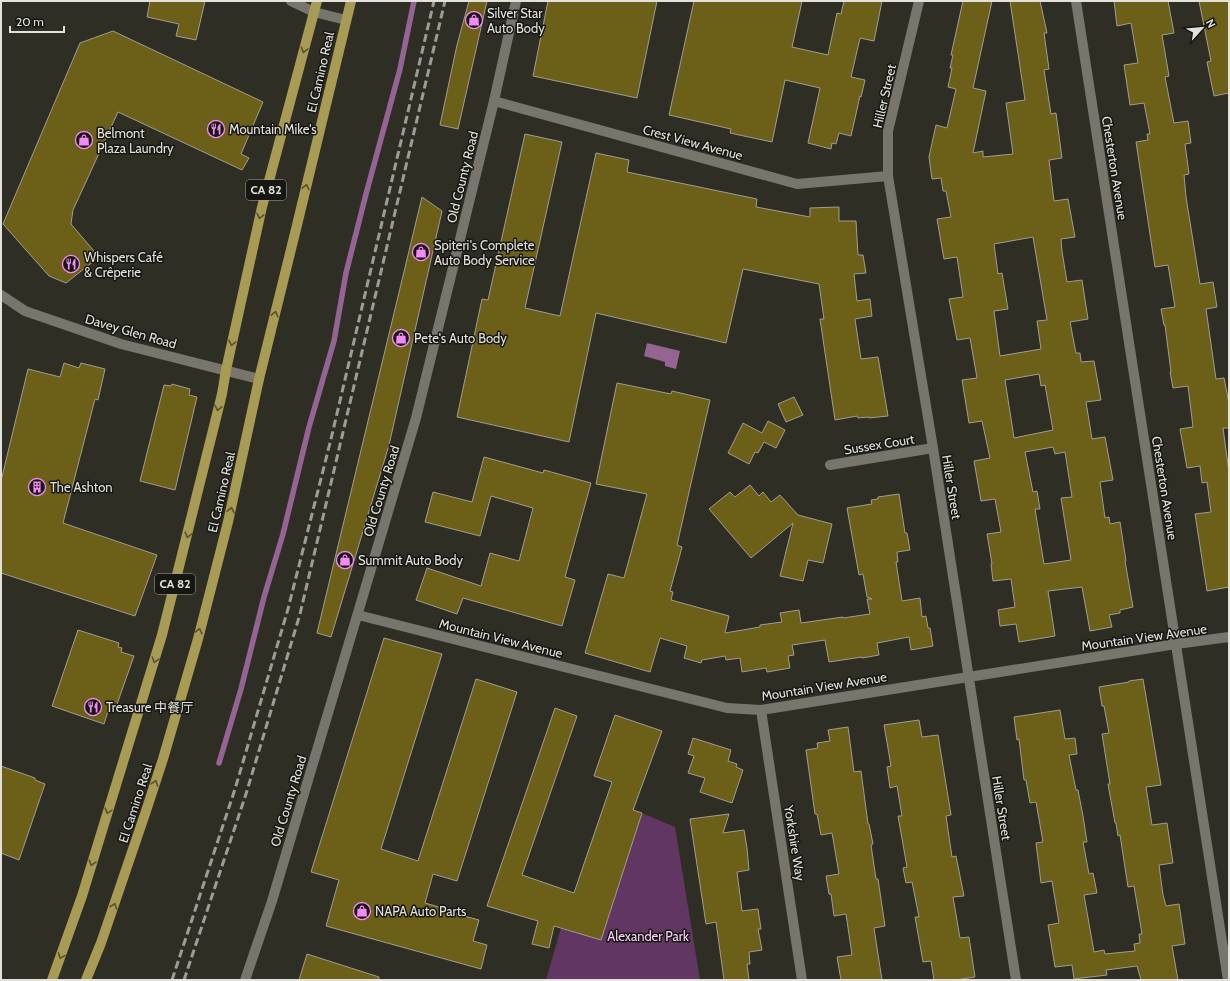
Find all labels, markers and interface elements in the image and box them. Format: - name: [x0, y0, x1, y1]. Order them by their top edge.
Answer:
- place label: Silver Star Auto Body: [487, 5, 545, 36]
- scale bar: [10, 8, 64, 34]
- north arrow: [1182, 8, 1222, 48]
- shop icon: Silver Star Auto Body: [464, 10, 484, 30]
- text: 20 m: [16, 14, 44, 29]
- text: N: [1203, 17, 1219, 30]
- street label: El Camino Real: [303, 30, 337, 114]
- one-way arrow: [300, 46, 309, 53]
- street label: Hiller Street: [869, 62, 899, 129]
- street label: Chesterton Avenue: [1099, 115, 1131, 221]
- restaurant icon: Mountain Mike's: [206, 119, 226, 139]
- place label: Mountain Mike's: [229, 121, 317, 137]
- street label: Crest View Avenue: [641, 121, 745, 163]
- place label: Belmont Plaza Laundry: [97, 125, 174, 156]
- street label: Old County Road: [443, 129, 481, 225]
- shop icon: Belmont Plaza Laundry: [74, 130, 94, 150]
- road number: CA 82: [246, 180, 286, 200]
- one-way arrow: [302, 184, 310, 190]
- one-way arrow: [256, 213, 264, 219]
- place label: Spiteri's Complete Auto Body Service: [434, 237, 535, 268]
- shop icon: Spiteri's Complete Auto Body Service: [411, 242, 431, 262]
- place label: Whispers Café & Crêperie: [84, 249, 163, 280]
- restaurant icon: Whispers Café & Crêperie: [61, 254, 81, 274]
- street label: Davey Glen Road: [83, 310, 179, 352]
- one-way arrow: [270, 310, 279, 317]
- shop icon: Pete's Auto Body: [391, 328, 411, 348]
- place label: Pete's Auto Body: [414, 330, 507, 346]
- one-way arrow: [228, 340, 236, 346]
- one-way arrow: [215, 405, 223, 412]
- street label: Sussex Court: [843, 430, 916, 457]
- street label: Chesterton Avenue: [1149, 435, 1181, 541]
- street label: Old County Road: [360, 444, 402, 538]
- street label: El Camino Real: [204, 450, 238, 534]
- street label: Hiller Street: [939, 454, 965, 521]
- building icon: The Ashton: [27, 477, 47, 497]
- place label: The Ashton: [50, 479, 113, 495]
- one-way arrow: [226, 507, 234, 513]
- one-way arrow: [184, 531, 193, 538]
- shop icon: Summit Auto Body: [335, 550, 355, 570]
- place label: Summit Auto Body: [358, 552, 463, 568]
- road number: CA 82: [155, 574, 195, 594]
- street label: Mountain View Avenue: [438, 615, 565, 661]
- street label: Mountain View Avenue: [1080, 620, 1208, 654]
- one-way arrow: [195, 628, 203, 635]
- one-way arrow: [151, 657, 160, 664]
- street label: Mountain View Avenue: [760, 668, 888, 704]
- restaurant icon: Treasure 中餐厅: [83, 697, 103, 717]
- place label: Treasure 中餐厅: [106, 699, 193, 715]
- street label: Old County Road: [267, 754, 309, 848]
- street label: El Camino Real: [115, 761, 155, 845]
- street label: Hiller Street: [989, 775, 1015, 842]
- one-way arrow: [150, 780, 159, 787]
- street label: Yorkshire Way: [781, 803, 809, 882]
- one-way arrow: [104, 807, 113, 814]
- one-way arrow: [88, 860, 97, 867]
- shop icon: NAPA Auto Parts: [352, 901, 372, 921]
- one-way arrow: [109, 903, 118, 910]
- place label: NAPA Auto Parts: [375, 903, 467, 919]
- park label: Alexander Park: [607, 928, 689, 944]
- one-way arrow: [57, 953, 66, 960]

